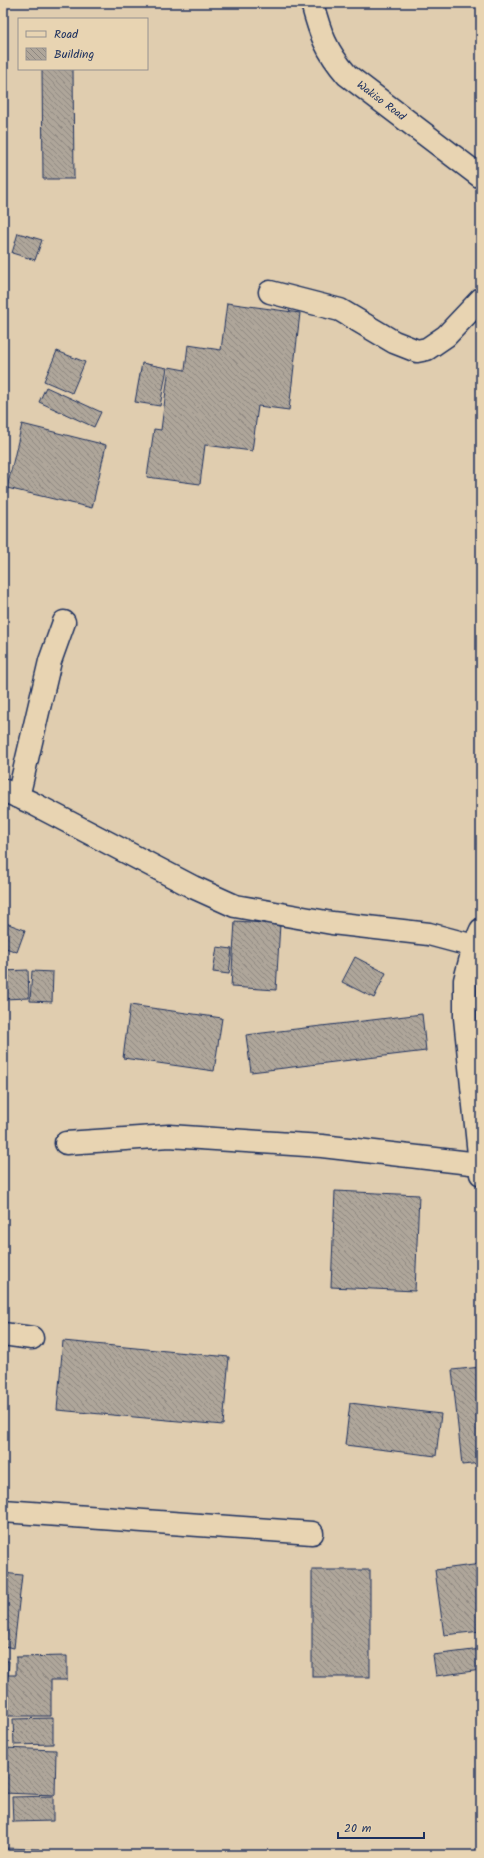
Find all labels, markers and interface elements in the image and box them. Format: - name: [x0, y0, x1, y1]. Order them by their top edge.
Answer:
- legend: [18, 18, 148, 70]
- text: Road: [54, 25, 79, 44]
- text: Building: [54, 45, 94, 64]
- street label: Wakiso Road: [353, 76, 410, 126]
- scale bar: [338, 1814, 424, 1840]
- text: 20 m: [344, 1819, 372, 1838]

